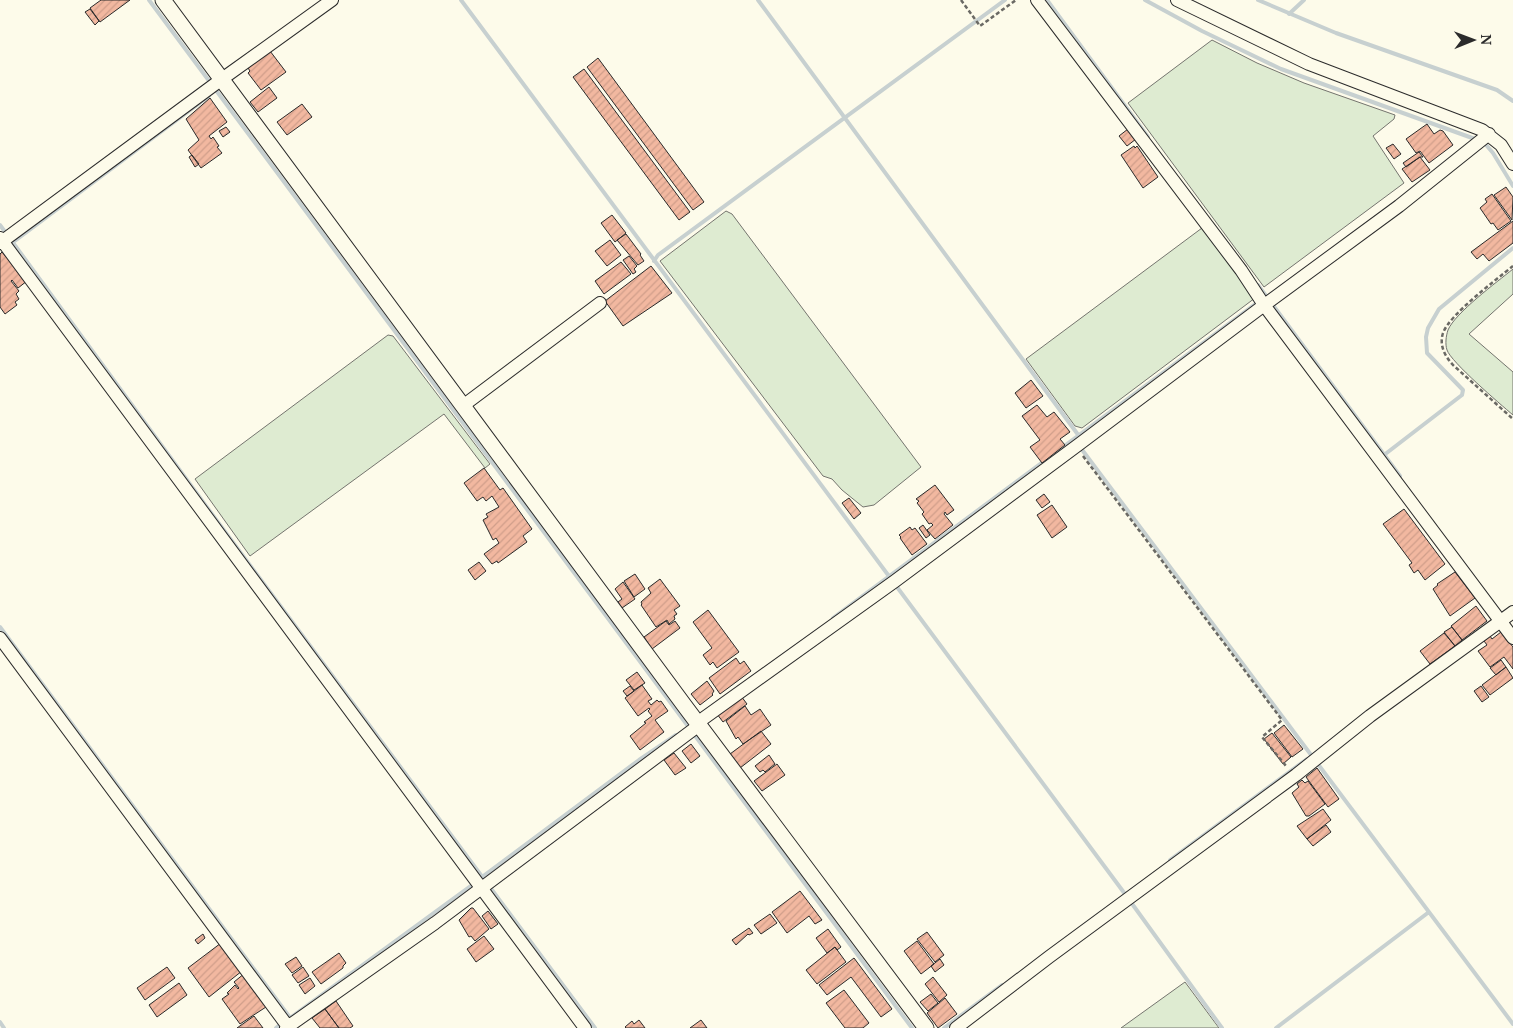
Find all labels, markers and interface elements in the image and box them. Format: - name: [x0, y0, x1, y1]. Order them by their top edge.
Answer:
- north arrow: [1448, 15, 1498, 65]
- text: N: [1477, 34, 1496, 45]

